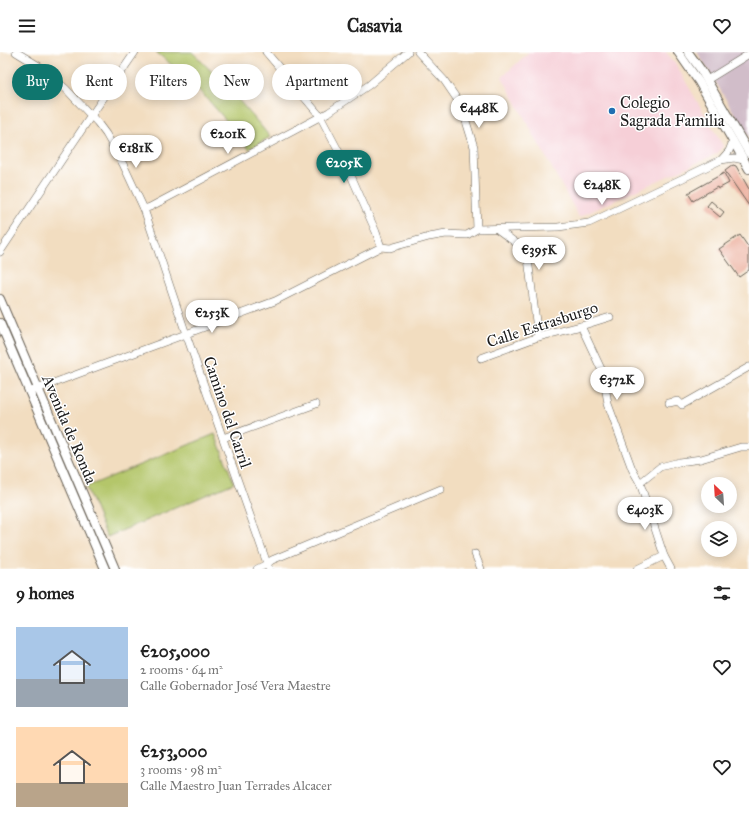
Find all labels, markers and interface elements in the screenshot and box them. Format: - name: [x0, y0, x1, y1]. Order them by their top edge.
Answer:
- icon: menu: [16, 15, 38, 37]
- text: Casavia: [347, 15, 402, 37]
- icon: heart: [711, 15, 733, 37]
- chip: Buy: [12, 64, 63, 100]
- chip: Rent: [71, 64, 127, 100]
- chip: Filters: [135, 64, 201, 100]
- chip: New: [209, 64, 264, 100]
- chip: Apartment: [272, 64, 362, 100]
- place label: Colegio Sagrada Familia: [620, 93, 725, 131]
- pin: €448K: [451, 95, 507, 129]
- text: €448K: [460, 100, 498, 116]
- marker: Colegio Sagrada Familia: [607, 106, 617, 116]
- pin: €201K: [200, 121, 256, 155]
- text: €201K: [210, 126, 246, 142]
- pin: €181K: [108, 135, 164, 169]
- text: €181K: [119, 140, 153, 156]
- pin: €205K: [316, 150, 372, 184]
- text: €205K: [325, 155, 363, 171]
- pin: €248K: [574, 172, 630, 206]
- text: €248K: [583, 177, 621, 193]
- pin: €395K: [511, 237, 567, 271]
- text: €395K: [521, 242, 557, 258]
- street label: Calle Estrasburgo: [484, 298, 600, 352]
- pin: €253K: [184, 300, 240, 334]
- text: €253K: [195, 305, 229, 321]
- street label: Camino del Carril: [200, 354, 256, 471]
- pin: €372K: [589, 367, 645, 401]
- street label: Avenida de Ronda: [38, 371, 101, 487]
- text: €372K: [599, 372, 635, 388]
- north arrow: [701, 477, 737, 513]
- map controls: [701, 477, 737, 557]
- pin: €403K: [617, 497, 673, 531]
- text: €403K: [626, 502, 664, 518]
- button: layers: [701, 521, 737, 557]
- icon: filters: [711, 582, 733, 604]
- text: 9 homes: [16, 583, 74, 604]
- text: €205,000: [140, 641, 210, 662]
- icon: home: [48, 643, 96, 691]
- icon: heart: [711, 656, 733, 678]
- text: 2 rooms · 64 m²: [140, 662, 223, 678]
- text: Calle Gobernador José Vera Maestre: [140, 678, 331, 694]
- text: €253,000: [140, 741, 207, 762]
- icon: home: [48, 743, 96, 791]
- icon: heart: [711, 756, 733, 778]
- text: 3 rooms · 98 m²: [140, 762, 222, 778]
- text: Calle Maestro Juan Terrades Alcacer: [140, 778, 332, 794]

